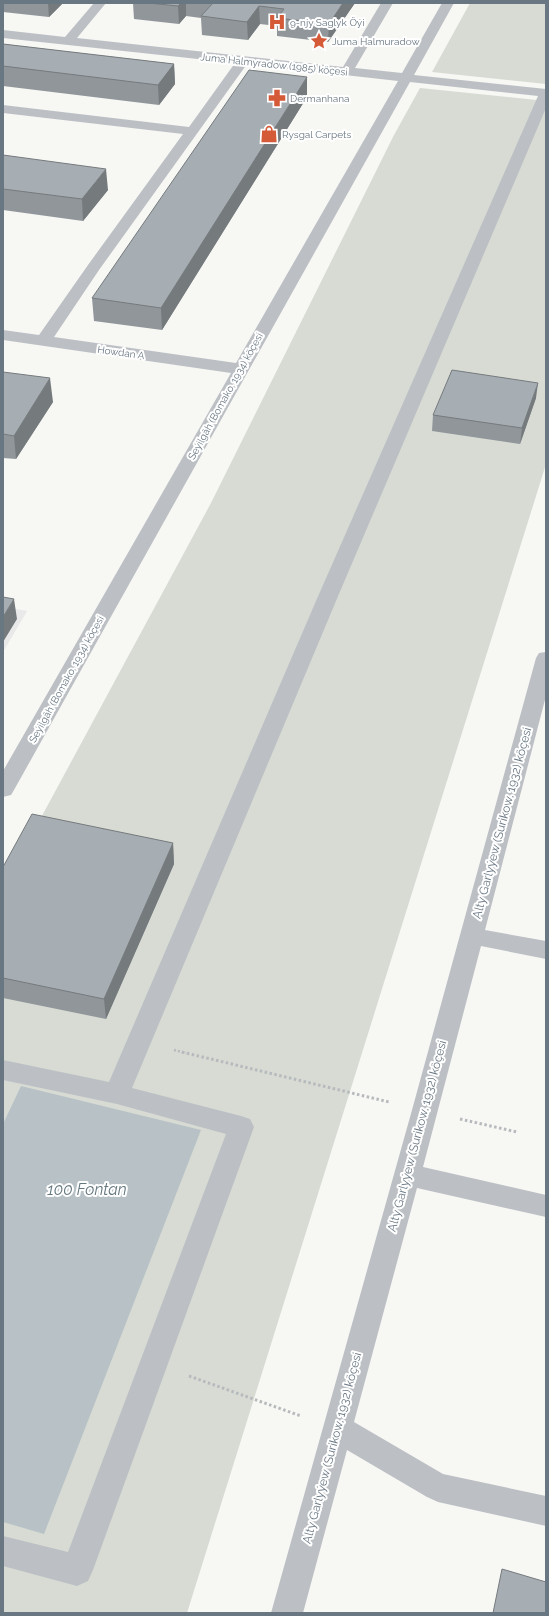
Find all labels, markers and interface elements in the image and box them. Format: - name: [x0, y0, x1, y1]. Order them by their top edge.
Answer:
- hospital icon: 9-njy Saglyk Öýi: [267, 12, 287, 32]
- place label: 9-njy Saglyk Öýi: [290, 17, 364, 28]
- place icon: Juma Halmuradow: [309, 31, 329, 51]
- place label: Juma Halmuradow: [332, 36, 420, 47]
- street label: Juma Halmyradow (1985) köçesi: [200, 51, 348, 78]
- pharmacy icon: Dermanhana: [267, 88, 287, 108]
- place label: Dermanhana: [290, 93, 350, 104]
- shop icon: Rysgal Carpets: [259, 124, 279, 144]
- place label: Rysgal Carpets: [282, 129, 351, 140]
- street label: Seýilgäh (Bomako, 1934) köçesi: [186, 331, 265, 461]
- street label: Howdan A: [97, 344, 145, 361]
- street label: Seýilgäh (Bomako, 1934) köçesi: [27, 614, 106, 744]
- street label: Alty Garlyýew (Surikow, 1932) köçesi: [470, 726, 534, 920]
- street label: Alty Garlyýew (Surikow, 1932) köçesi: [385, 1039, 449, 1233]
- water label: 100 Fontan: [47, 1180, 127, 1199]
- street label: Alty Garlyýew (Surikow, 1932) köçesi: [300, 1351, 364, 1545]

